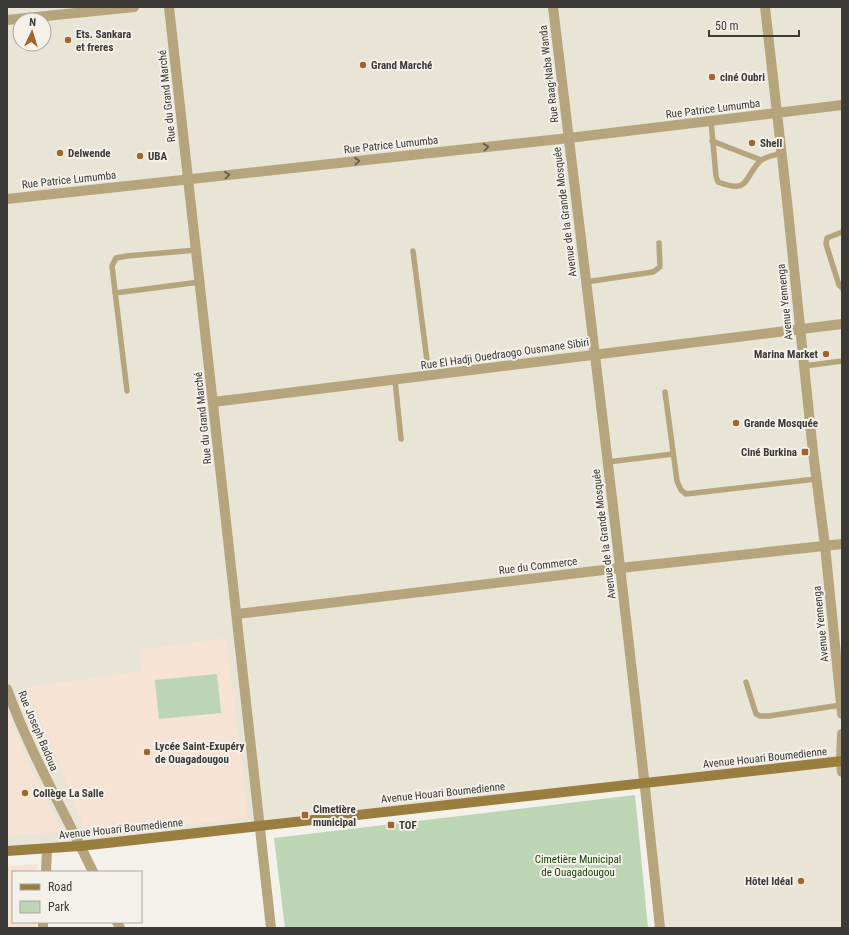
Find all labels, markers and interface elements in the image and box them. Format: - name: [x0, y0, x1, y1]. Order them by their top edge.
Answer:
- north arrow: [12, 12, 52, 52]
- scale bar: [709, 12, 799, 38]
- text: N: [29, 16, 37, 29]
- text: 50 m: [715, 19, 739, 33]
- street label: Rue Raag-Naba Wanda: [537, 24, 561, 124]
- place label: Ets. Sankara et freres: [76, 28, 131, 54]
- marker: Ets. Sankara et freres: [63, 35, 73, 45]
- street label: Rue du Grand Marché: [156, 49, 178, 143]
- place label: Grand Marché: [371, 59, 432, 72]
- marker: Grand Marché: [358, 60, 368, 70]
- place label: ciné Oubri: [720, 71, 765, 84]
- marker: ciné Oubri: [707, 72, 717, 82]
- street label: Rue Patrice Lumumba: [665, 97, 761, 121]
- street label: Rue Patrice Lumumba: [343, 134, 439, 156]
- place label: Shell: [760, 137, 782, 150]
- marker: Shell: [747, 138, 757, 148]
- one-way arrow: [483, 143, 489, 152]
- street label: Avenue de la Grande Mosquée: [551, 146, 579, 278]
- place label: Delwende: [68, 147, 111, 160]
- marker: Delwende: [55, 148, 65, 158]
- place label: UBA: [148, 150, 167, 163]
- marker: UBA: [135, 151, 145, 161]
- one-way arrow: [354, 157, 360, 166]
- street label: Rue Patrice Lumumba: [21, 169, 117, 191]
- one-way arrow: [224, 171, 230, 180]
- street label: Avenue Yennenga: [775, 263, 795, 341]
- street label: Rue El Hadji Ouedraogo Ousmane Sibiri: [420, 336, 590, 372]
- place label: Marina Market: [754, 348, 819, 361]
- marker: Marina Market: [821, 349, 831, 359]
- street label: Rue du Grand Marché: [192, 371, 214, 465]
- place label: Grande Mosquée: [744, 417, 818, 430]
- marker: Grande Mosquée: [731, 418, 741, 428]
- place label: Ciné Burkina: [741, 446, 797, 459]
- marker: Ciné Burkina: [800, 447, 810, 457]
- street label: Avenue de la Grande Mosquée: [590, 468, 618, 600]
- street label: Rue du Commerce: [498, 555, 578, 577]
- street label: Avenue Yennenga: [811, 585, 831, 663]
- street label: Rue Joseph Badoua: [15, 689, 61, 773]
- place label: Lycée Saint-Exupéry de Ouagadougou: [155, 740, 244, 766]
- street label: Avenue Houari Boumedienne: [702, 745, 828, 771]
- marker: Lycée Saint-Exupéry de Ouagadougou: [142, 747, 152, 757]
- street label: Avenue Houari Boumedienne: [380, 780, 506, 806]
- place label: Collège La Salle: [33, 787, 104, 800]
- marker: Collège La Salle: [20, 788, 30, 798]
- place label: Cimetière municipal: [313, 803, 356, 829]
- marker: Cimetière municipal: [300, 810, 310, 820]
- street label: Avenue Houari Boumedienne: [58, 816, 184, 842]
- place label: TOF: [399, 819, 417, 832]
- marker: TOF: [386, 820, 396, 830]
- park label: Cimetière Municipal de Ouagadougou: [535, 853, 621, 879]
- legend: [12, 871, 142, 923]
- place label: Hôtel Idéal: [745, 875, 793, 888]
- marker: Hôtel Idéal: [796, 876, 806, 886]
- text: Road: [48, 880, 72, 894]
- text: Park: [48, 900, 70, 914]

